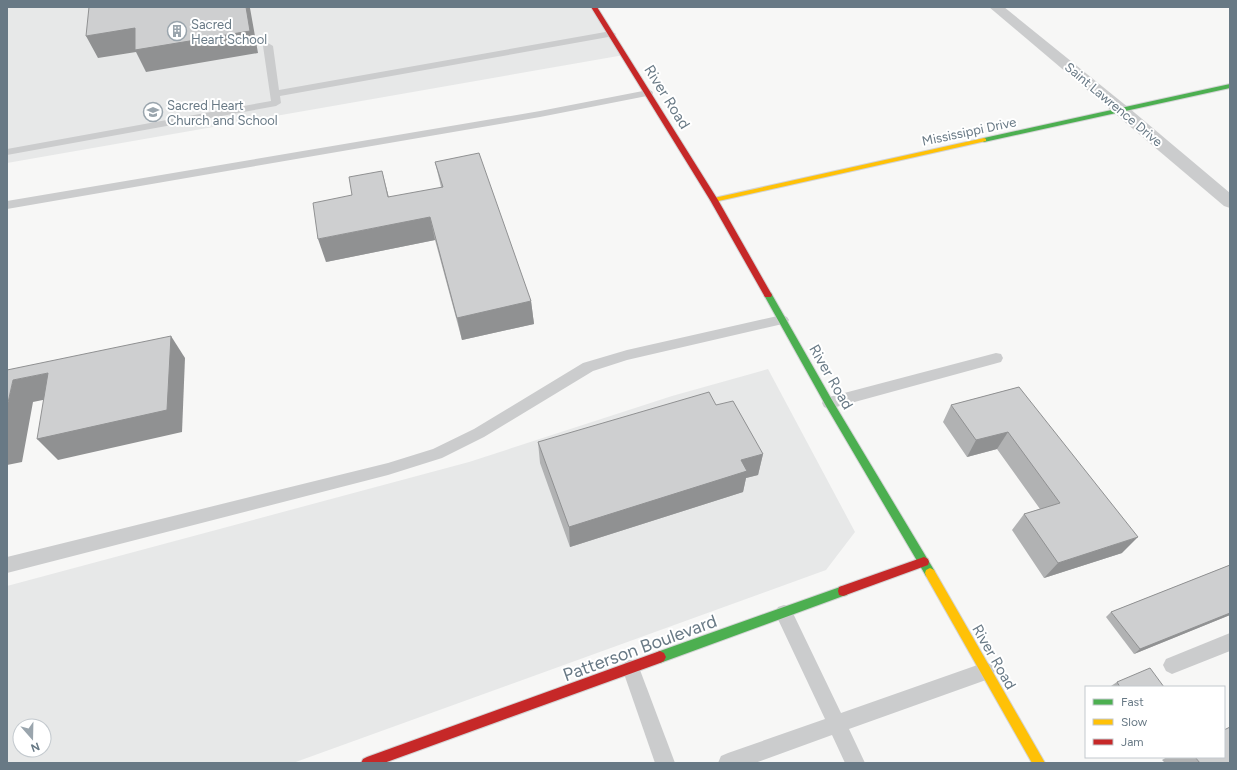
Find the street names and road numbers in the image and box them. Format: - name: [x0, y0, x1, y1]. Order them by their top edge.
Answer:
- street label: Saint Lawrence Drive: [1062, 59, 1165, 150]
- street label: River Road: [640, 62, 694, 132]
- street label: Mississippi Drive: [921, 114, 1018, 149]
- street label: River Road: [805, 341, 857, 413]
- street label: Patterson Boulevard: [560, 610, 720, 686]
- street label: River Road: [968, 621, 1020, 693]

